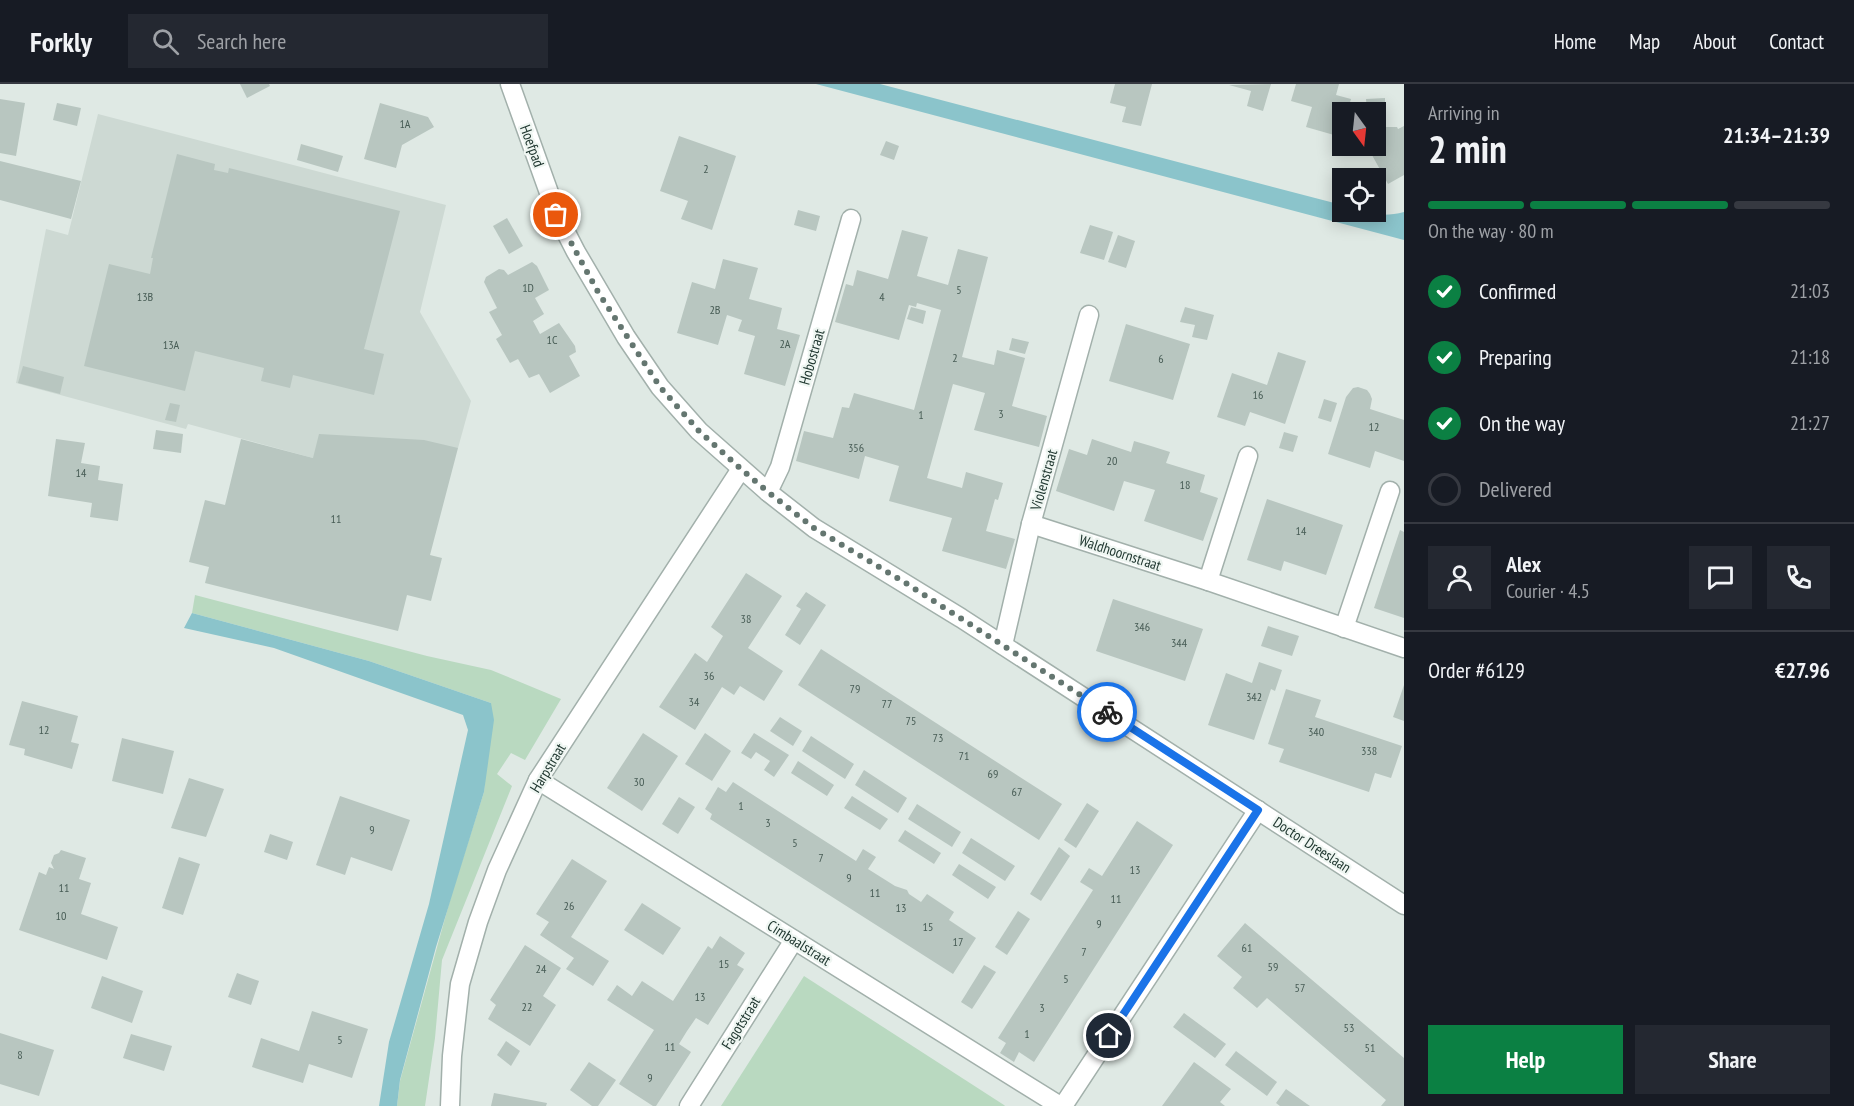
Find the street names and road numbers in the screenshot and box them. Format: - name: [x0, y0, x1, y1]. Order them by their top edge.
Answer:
- street label: Hoefpad: [516, 122, 549, 170]
- street label: Hobostraat: [795, 327, 829, 387]
- street label: Violenstraat: [1026, 447, 1061, 513]
- street label: Waldhoornstraat: [1077, 530, 1164, 575]
- street label: Harpstraat: [525, 740, 570, 796]
- street label: Doctor Dreeslaan: [1270, 812, 1355, 877]
- street label: Cimbaalstraat: [764, 916, 835, 970]
- street label: Fagotstraat: [717, 993, 764, 1053]

